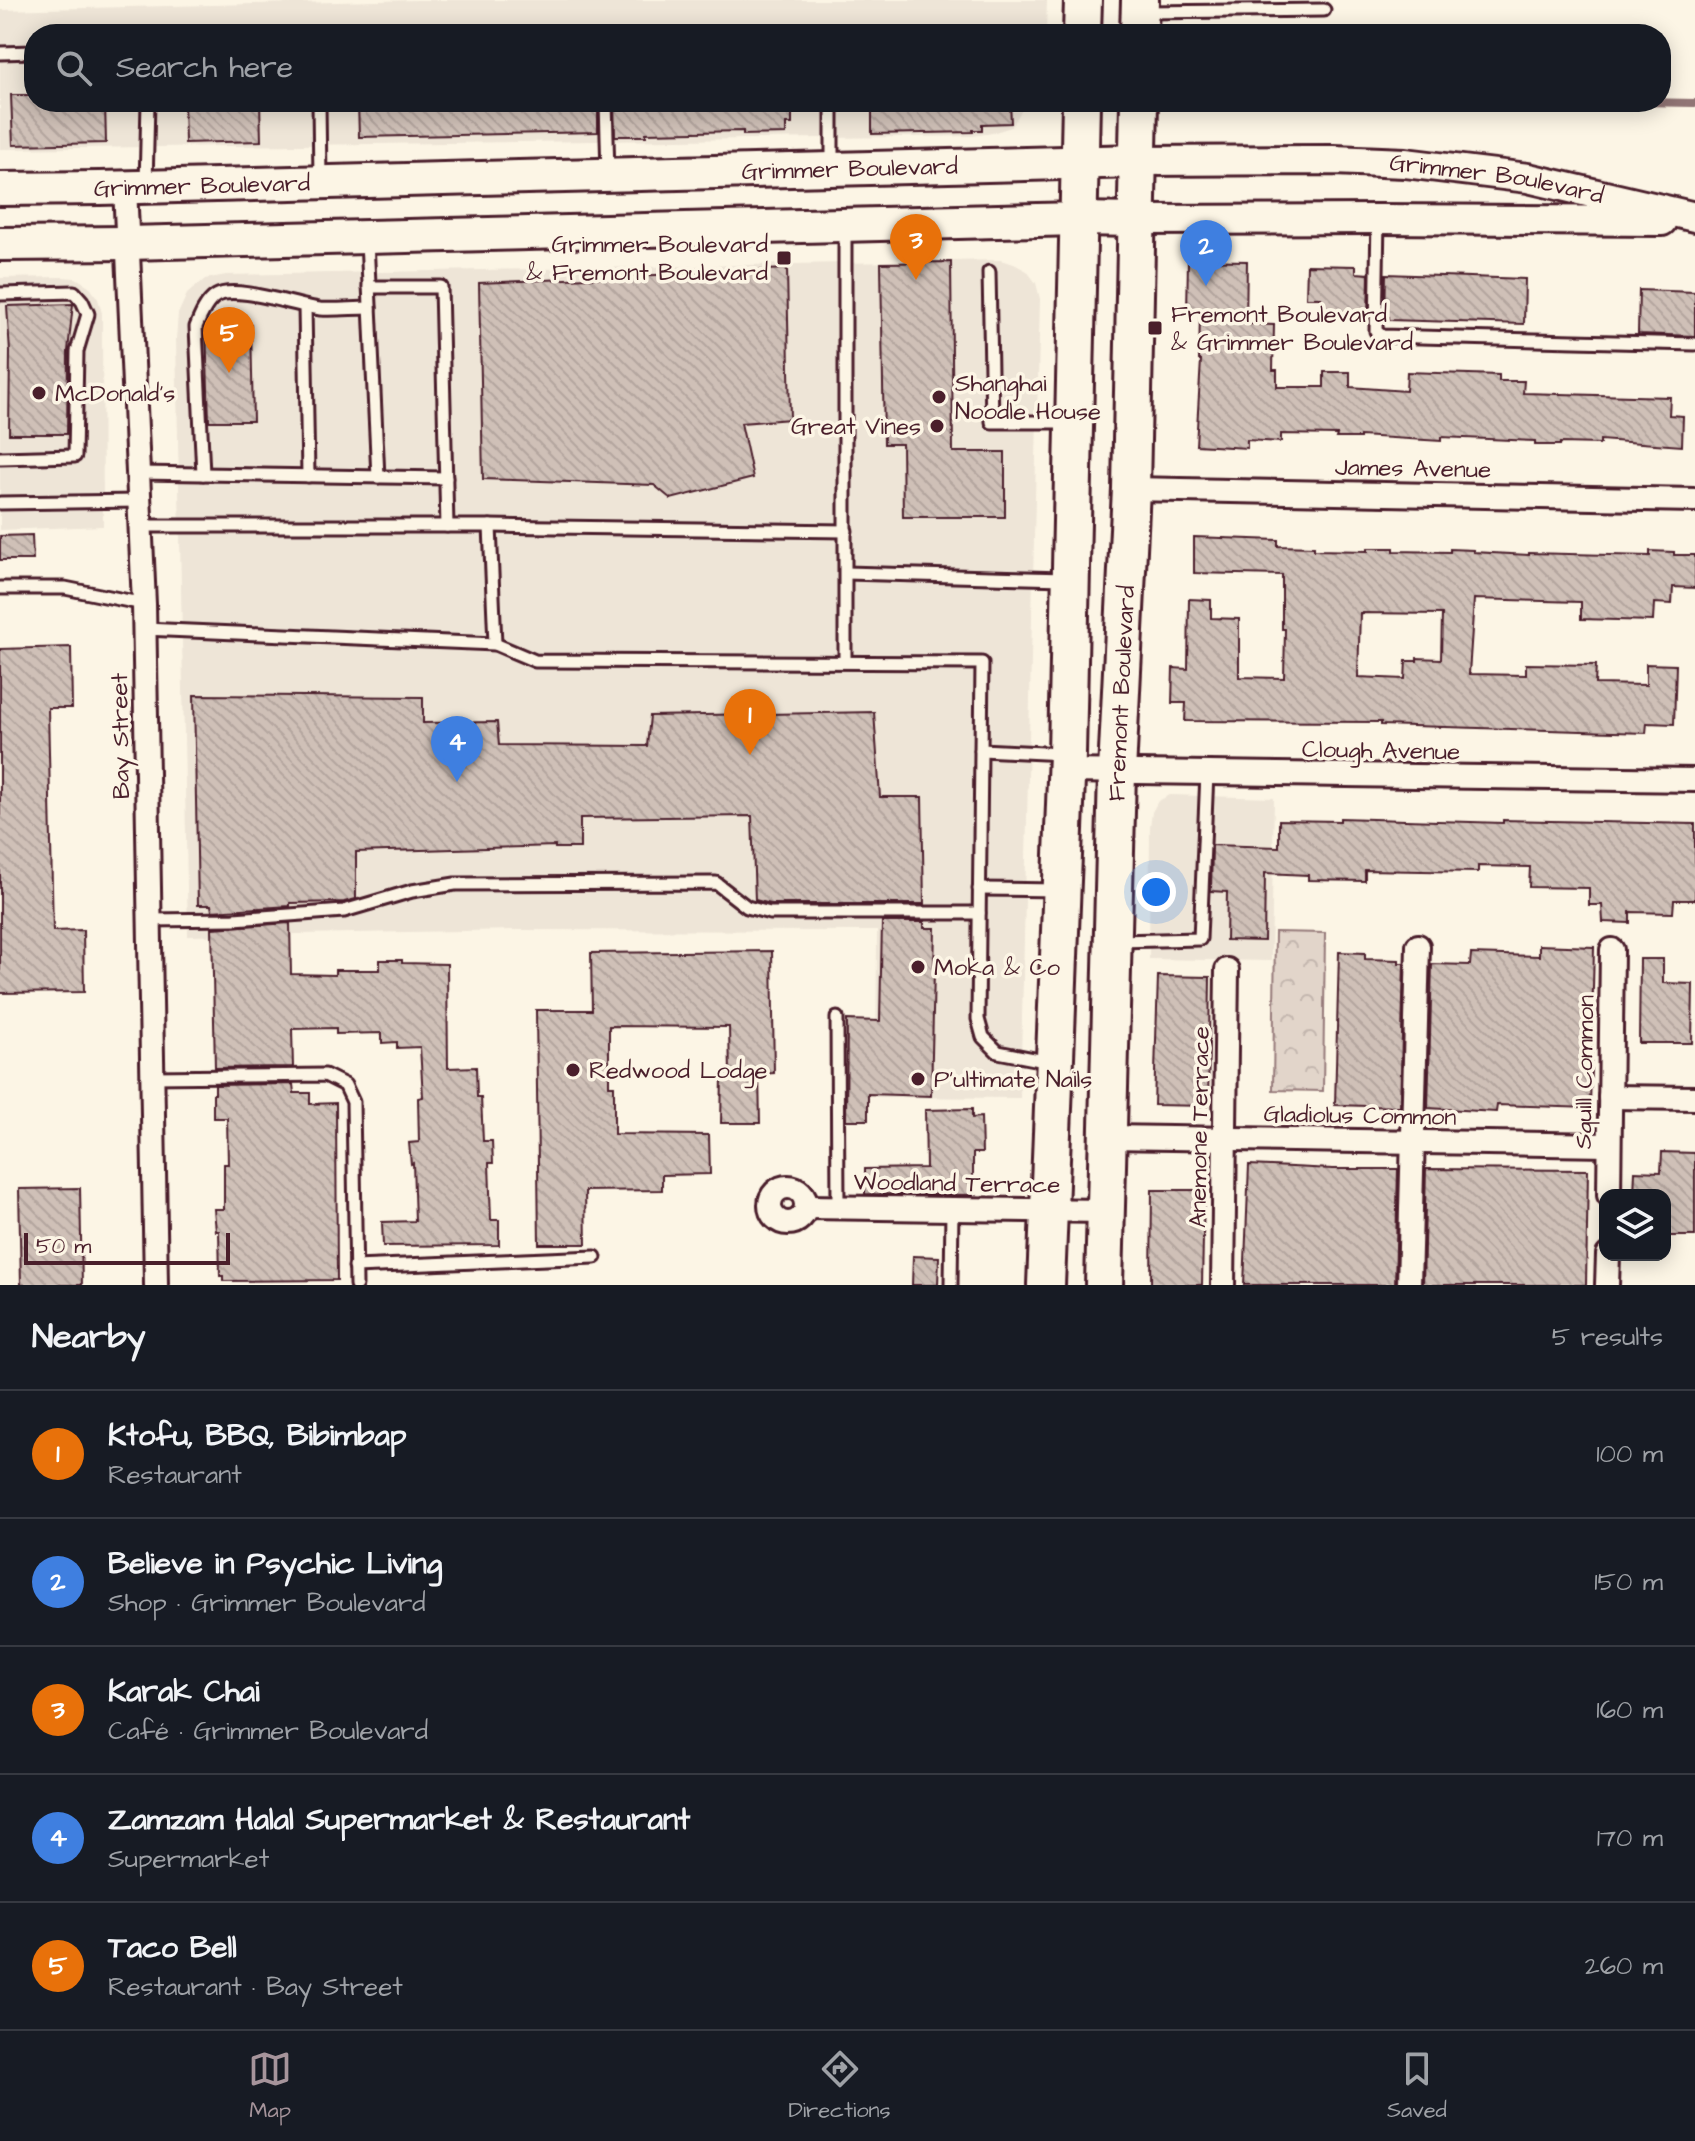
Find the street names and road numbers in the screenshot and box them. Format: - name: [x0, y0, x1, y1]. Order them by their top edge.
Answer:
- street label: Grimmer Boulevard: [1389, 146, 1607, 213]
- street label: Grimmer Boulevard: [741, 150, 958, 189]
- street label: Grimmer Boulevard: [93, 167, 311, 206]
- street label: James Avenue: [1335, 451, 1491, 487]
- street label: Fremont Boulevard: [1100, 585, 1144, 802]
- street label: Bay Street: [103, 672, 140, 799]
- street label: Clough Avenue: [1302, 733, 1460, 770]
- street label: Squill Common: [1567, 995, 1603, 1149]
- street label: Anemone Terrace: [1181, 1026, 1219, 1228]
- street label: Gladiolus Common: [1263, 1097, 1457, 1135]
- street label: Woodland Terrace: [853, 1165, 1061, 1203]

